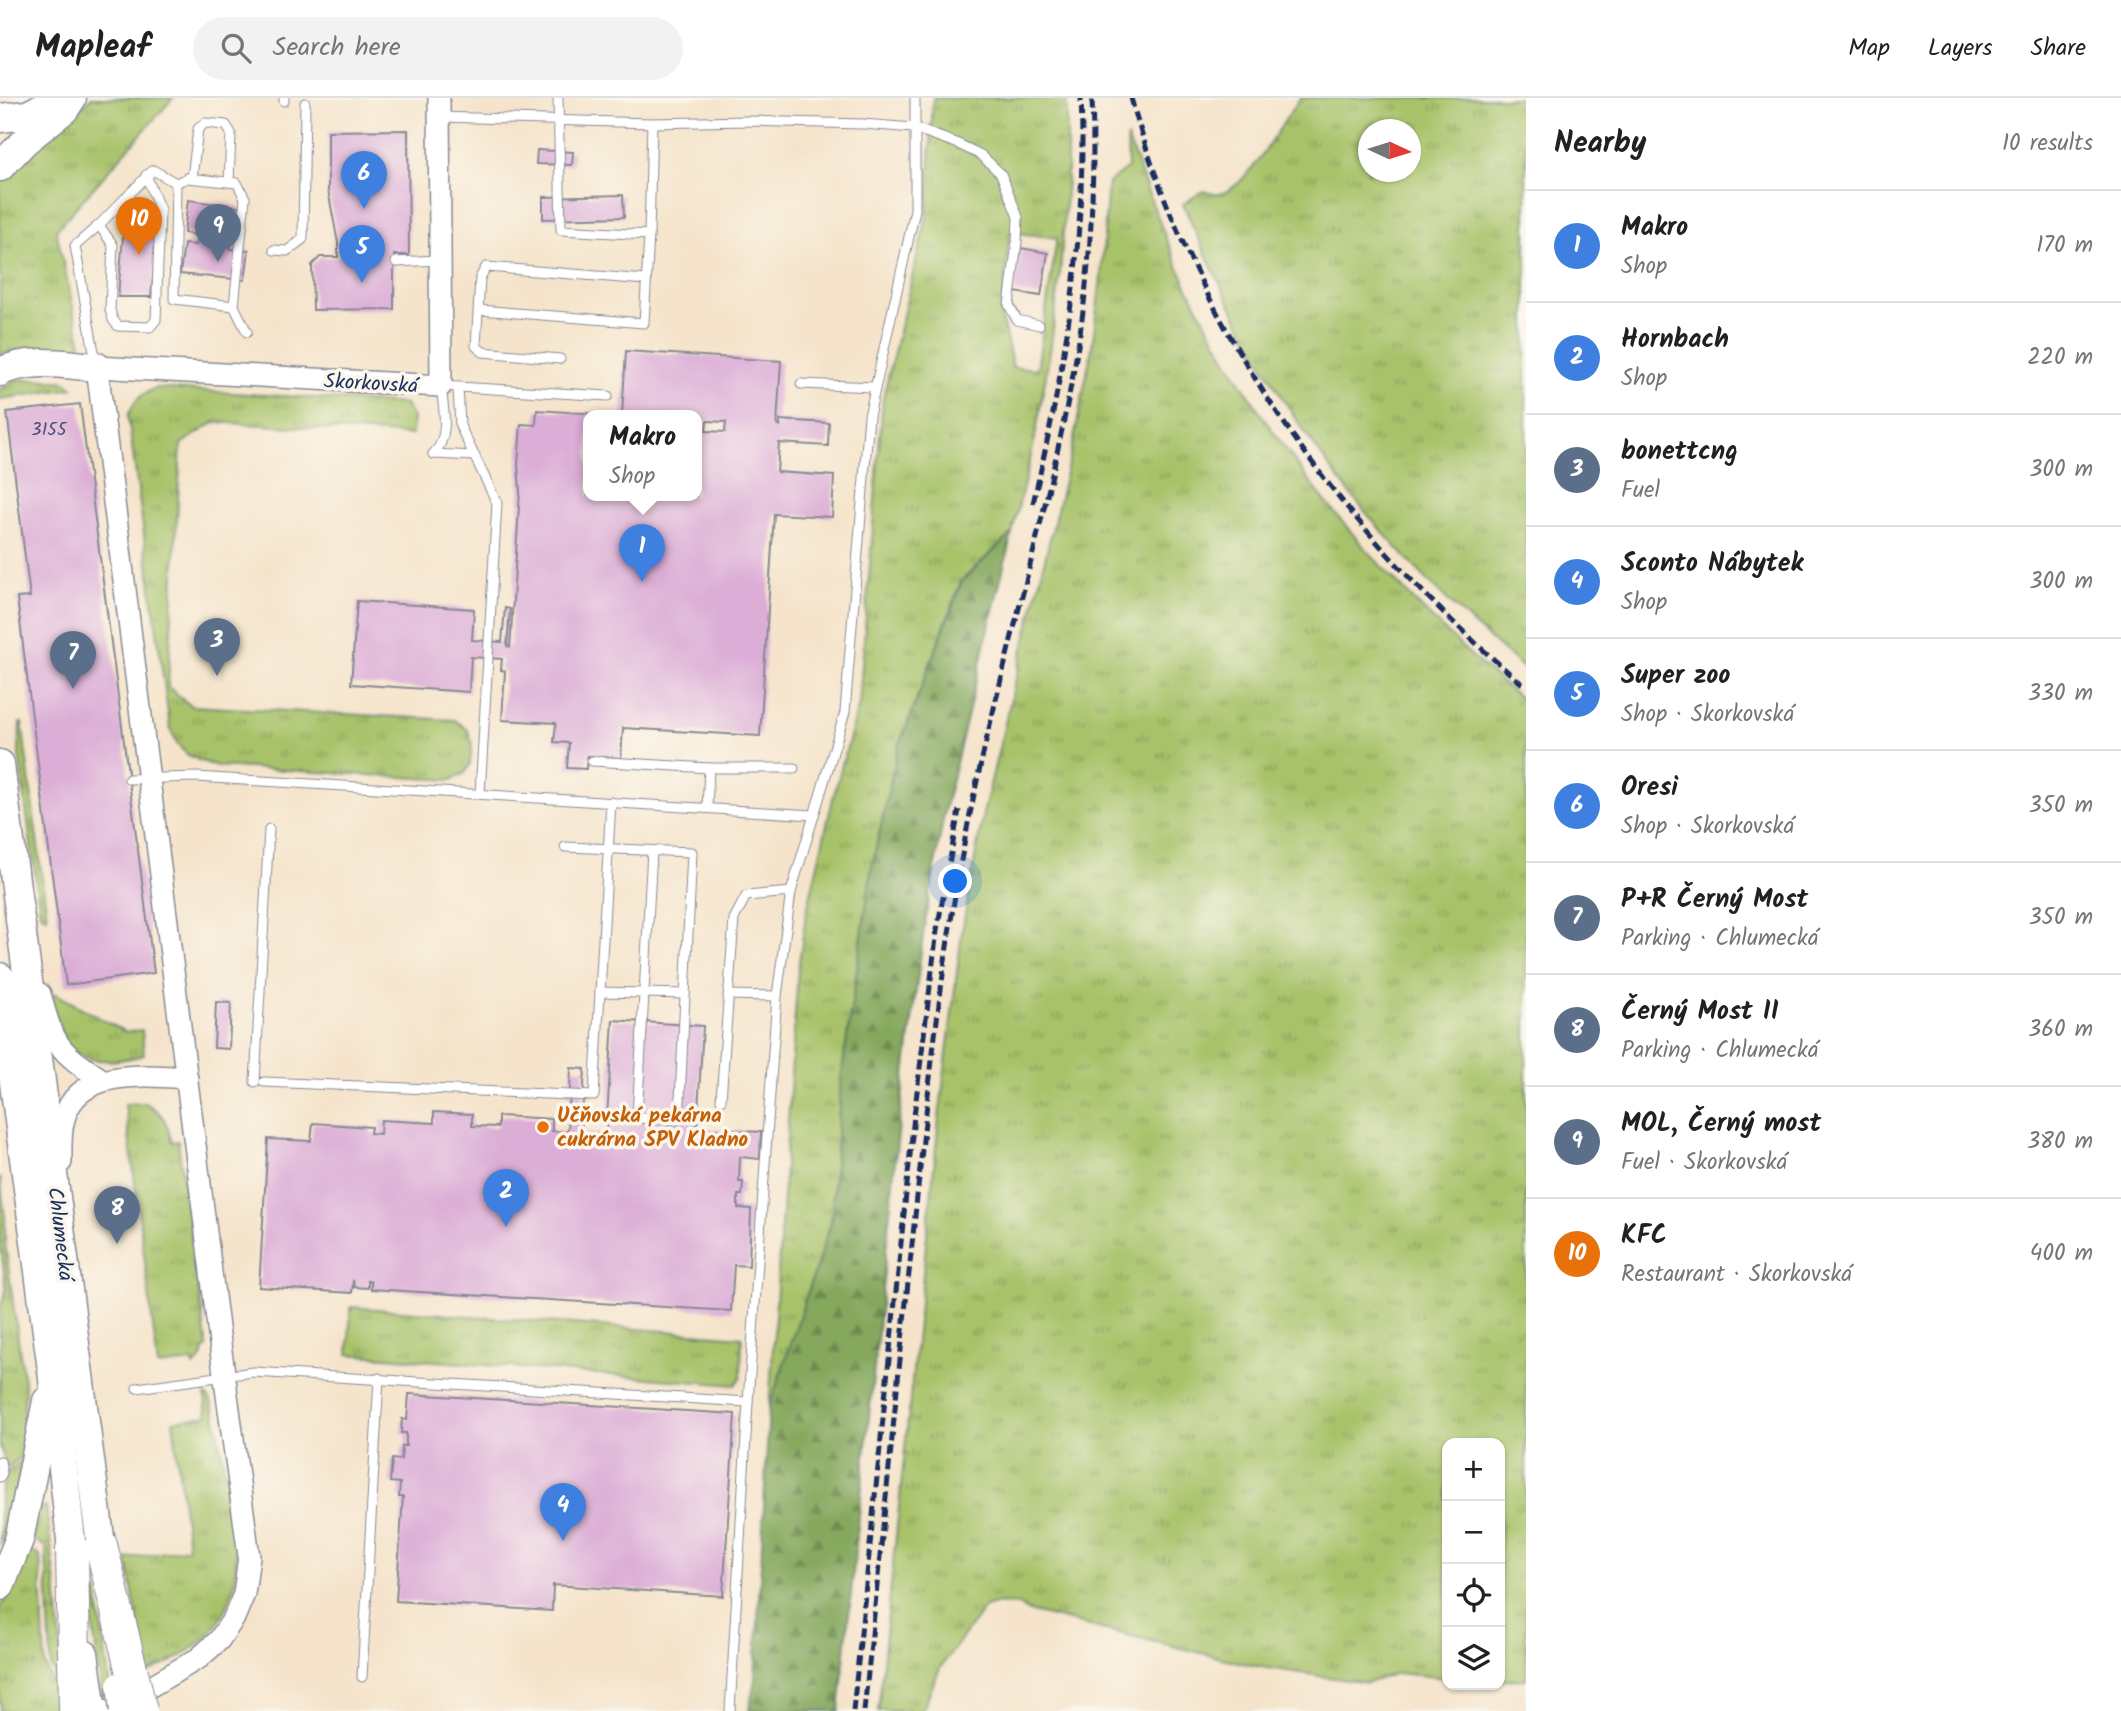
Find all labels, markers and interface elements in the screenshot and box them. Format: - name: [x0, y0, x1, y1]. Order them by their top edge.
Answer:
- search box: [193, 17, 683, 80]
- text: Mapleaf: [35, 22, 151, 75]
- text: Search here: [273, 27, 401, 69]
- icon: search: [217, 29, 255, 67]
- text: Map: [1848, 29, 1890, 68]
- text: Layers: [1928, 29, 1992, 68]
- text: Share: [2030, 29, 2086, 68]
- north arrow: [1358, 119, 1421, 182]
- text: Nearby: [1554, 120, 1646, 168]
- text: 10 results: [2002, 126, 2093, 162]
- pin: 6: [341, 151, 387, 209]
- pin: 10: [116, 197, 162, 255]
- pin: 9: [195, 204, 241, 262]
- text: Makro: [1621, 207, 1688, 249]
- pin: 5: [339, 225, 385, 283]
- text: 1: [1574, 228, 1580, 264]
- text: 170 m: [2036, 228, 2093, 264]
- text: Shop: [1621, 249, 1667, 285]
- text: Hornbach: [1621, 319, 1729, 361]
- text: 2: [1570, 340, 1584, 376]
- text: 220 m: [2027, 340, 2093, 376]
- text: Shop: [1621, 361, 1667, 397]
- street label: Skorkovská: [323, 366, 421, 404]
- popup: [583, 410, 702, 501]
- house number: 3155: [31, 416, 68, 445]
- text: Makro: [609, 417, 676, 459]
- text: bonettcng: [1621, 431, 1738, 473]
- text: 3: [1571, 452, 1583, 488]
- text: 300 m: [2029, 452, 2093, 488]
- text: Shop: [609, 459, 655, 495]
- text: Fuel: [1621, 473, 1660, 509]
- pin: 1: [619, 524, 665, 582]
- text: Sconto Nábytek: [1621, 543, 1803, 585]
- text: 4: [1571, 564, 1583, 600]
- text: 300 m: [2029, 564, 2093, 600]
- text: Shop: [1621, 585, 1667, 621]
- pin: 3: [194, 618, 240, 676]
- pin: 7: [50, 631, 96, 689]
- text: Super zoo: [1621, 655, 1730, 697]
- text: 5: [1571, 676, 1583, 712]
- text: 330 m: [2028, 676, 2093, 712]
- text: Shop · Skorkovská: [1621, 697, 1794, 733]
- text: Oresi: [1621, 767, 1678, 809]
- text: 6: [1571, 788, 1583, 824]
- text: 350 m: [2028, 788, 2093, 824]
- text: Shop · Skorkovská: [1621, 809, 1794, 845]
- your location: [938, 864, 972, 898]
- text: P+R Černý Most: [1621, 879, 1808, 921]
- text: 7: [1572, 900, 1582, 936]
- text: 350 m: [2028, 900, 2093, 936]
- text: Parking · Chlumecká: [1621, 921, 1819, 957]
- text: Černý Most II: [1621, 991, 1779, 1033]
- text: 8: [1570, 1012, 1584, 1048]
- text: 360 m: [2028, 1012, 2093, 1048]
- text: Parking · Chlumecká: [1621, 1033, 1819, 1069]
- place label: Učňovská pekárna cukrárna SPV Kladno: [557, 1100, 749, 1157]
- text: MOL, Černý most: [1621, 1103, 1821, 1145]
- marker: Učňovská pekárna cukrárna SPV Kladno: [535, 1119, 551, 1135]
- text: 9: [1571, 1124, 1583, 1160]
- text: 380 m: [2027, 1124, 2093, 1160]
- text: Fuel · Skorkovská: [1621, 1145, 1787, 1181]
- pin: 2: [483, 1169, 529, 1227]
- street label: Chlumecká: [37, 1185, 82, 1285]
- pin: 8: [94, 1186, 140, 1244]
- text: KFC: [1621, 1215, 1667, 1257]
- text: 10: [1568, 1236, 1586, 1272]
- text: 400 m: [2030, 1236, 2093, 1272]
- text: Restaurant · Skorkovská: [1621, 1257, 1852, 1293]
- map controls: [1442, 1438, 1505, 1690]
- button: +: [1442, 1438, 1505, 1501]
- pin: 4: [540, 1483, 586, 1541]
- button: −: [1442, 1501, 1505, 1564]
- button: locate: [1442, 1564, 1505, 1627]
- button: layers: [1442, 1627, 1505, 1690]

